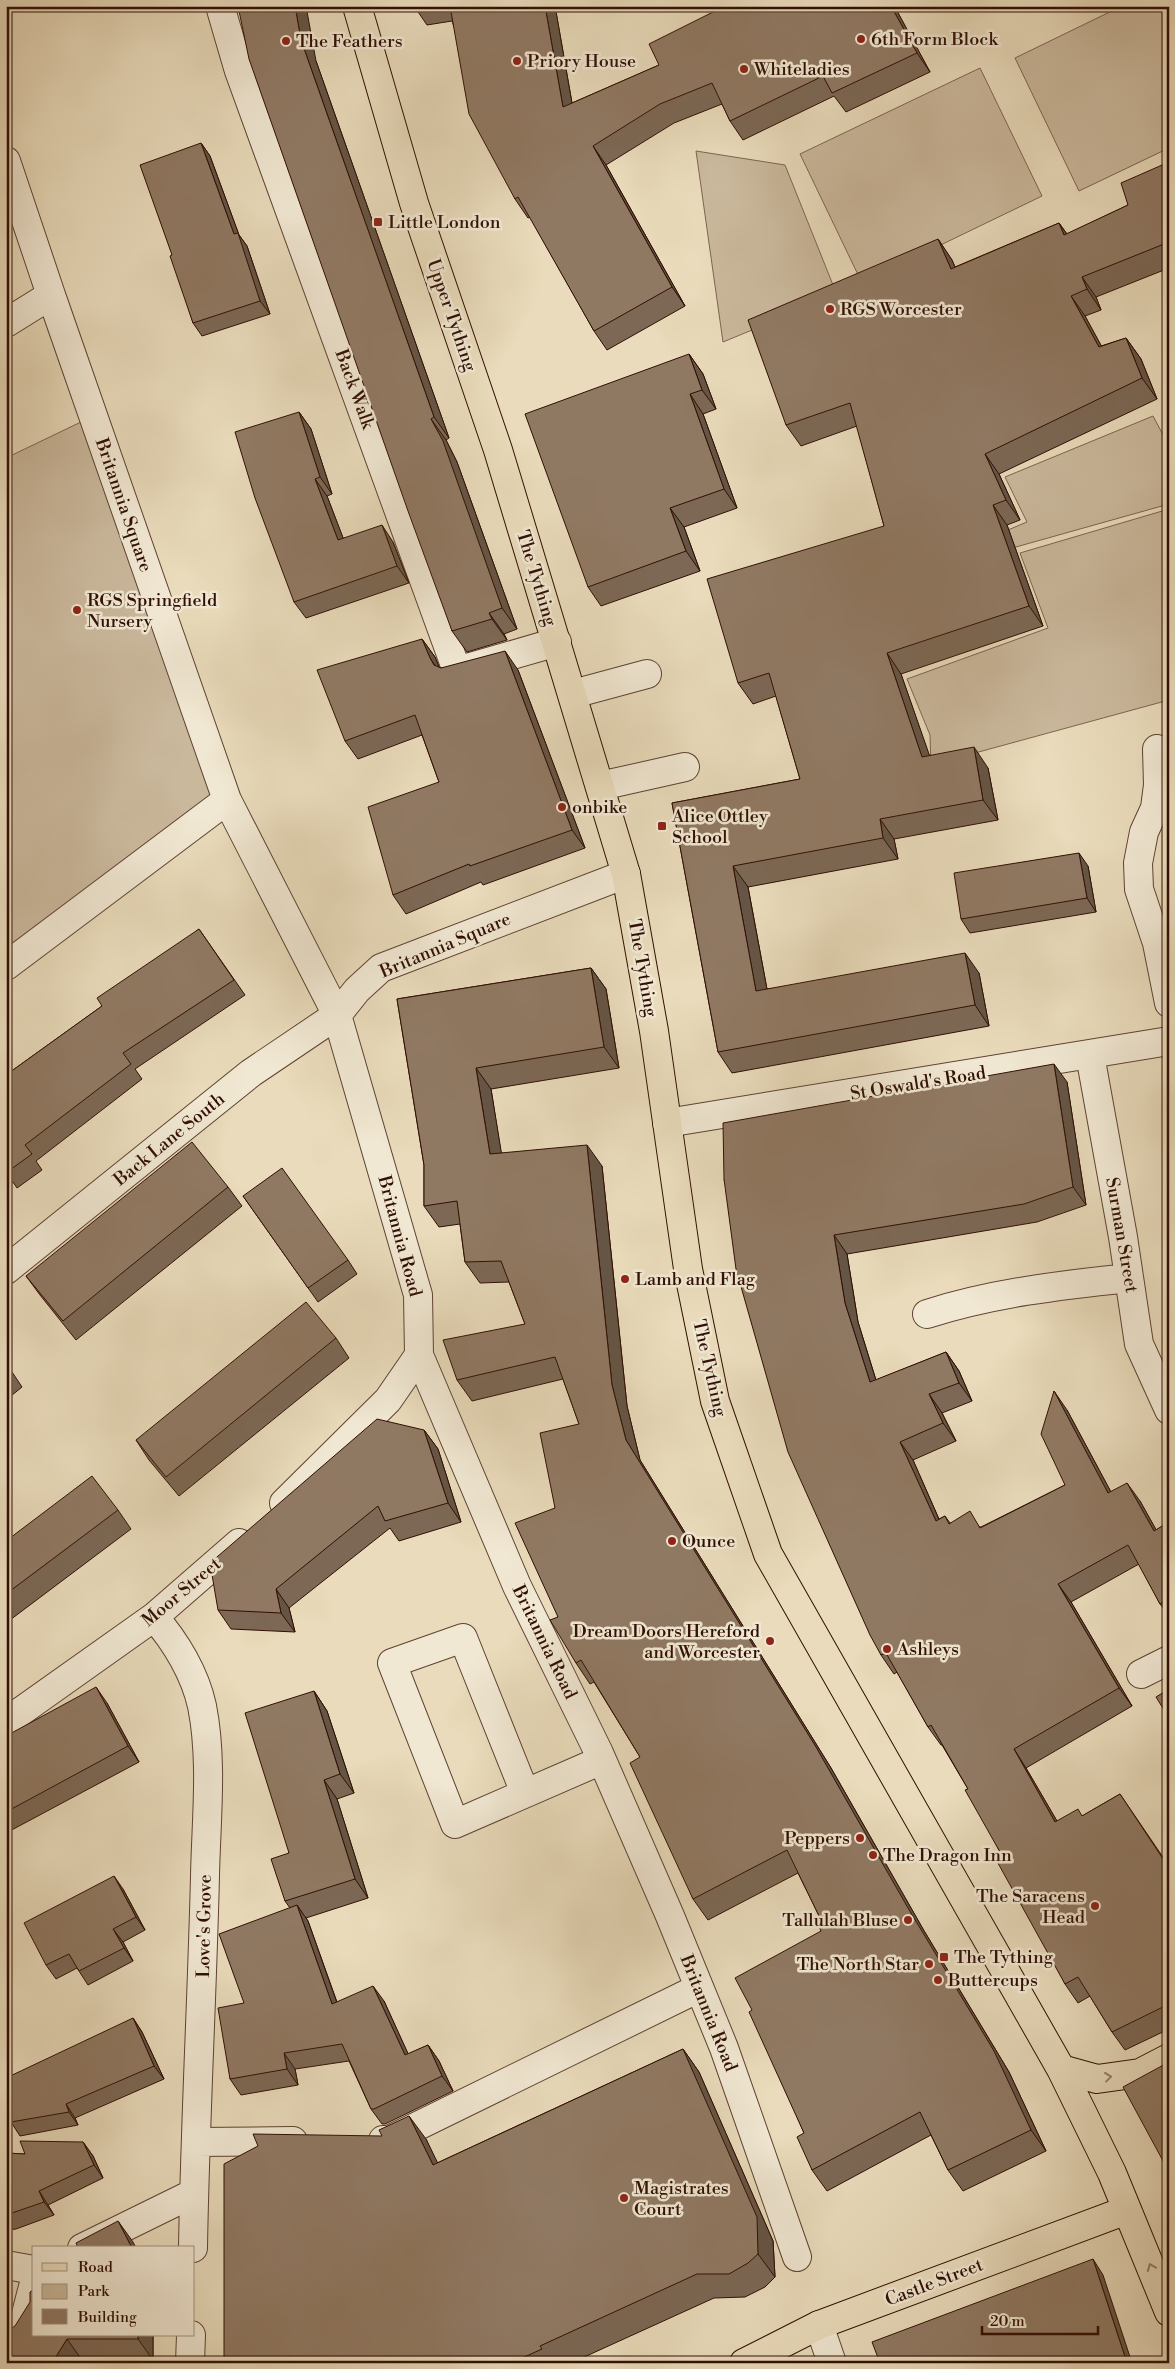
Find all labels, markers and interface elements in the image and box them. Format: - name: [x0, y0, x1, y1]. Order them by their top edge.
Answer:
- place label: 6th Form Block: [871, 28, 999, 51]
- place label: The Feathers: [296, 30, 403, 53]
- marker: 6th Form Block: [855, 33, 867, 45]
- marker: The Feathers: [280, 35, 292, 47]
- place label: Priory House: [527, 50, 636, 73]
- marker: Priory House: [511, 55, 523, 67]
- place label: Whiteladies: [753, 58, 850, 81]
- marker: Whiteladies: [738, 63, 750, 75]
- place label: Little London: [388, 211, 501, 234]
- marker: Little London: [372, 216, 384, 228]
- street label: Upper Tything: [422, 256, 482, 375]
- place label: RGS Worcester: [840, 298, 962, 321]
- marker: RGS Worcester: [824, 303, 836, 315]
- street label: Back Walk: [329, 345, 380, 434]
- street label: Britannia Square: [90, 434, 157, 575]
- street label: The Tything: [511, 527, 562, 629]
- place label: RGS Springfield Nursery: [87, 589, 218, 633]
- marker: RGS Springfield Nursery: [71, 604, 83, 616]
- place label: onbike: [572, 796, 627, 819]
- marker: onbike: [556, 801, 568, 813]
- place label: Alice Ottley School: [671, 805, 768, 849]
- marker: Alice Ottley School: [656, 820, 668, 832]
- street label: Britannia Square: [375, 908, 514, 984]
- street label: The Tything: [623, 917, 663, 1019]
- street label: St Oswald's Road: [848, 1061, 988, 1106]
- street label: Back Lane South: [108, 1087, 230, 1192]
- street label: Britannia Road: [372, 1172, 427, 1300]
- street label: Surman Street: [1100, 1176, 1143, 1295]
- place label: Lamb and Flag: [635, 1268, 756, 1291]
- marker: Lamb and Flag: [619, 1273, 631, 1285]
- street label: The Tything: [687, 1317, 732, 1420]
- place label: Ounce: [682, 1530, 735, 1553]
- marker: Ounce: [666, 1535, 678, 1547]
- street label: Moor Street: [137, 1552, 226, 1632]
- street label: Britannia Road: [507, 1580, 582, 1704]
- place label: Dream Doors Hereford and Worcester: [573, 1620, 761, 1664]
- marker: Dream Doors Hereford and Worcester: [764, 1635, 776, 1647]
- place label: Ashleys: [896, 1638, 959, 1661]
- marker: Ashleys: [881, 1643, 893, 1655]
- place label: Peppers: [784, 1827, 850, 1850]
- marker: Peppers: [854, 1832, 866, 1844]
- place label: The Dragon Inn: [883, 1844, 1012, 1867]
- marker: The Dragon Inn: [867, 1849, 879, 1861]
- street label: Love's Grove: [192, 1874, 217, 1978]
- place label: The Saracens Head: [976, 1885, 1086, 1929]
- marker: The Saracens Head: [1089, 1900, 1101, 1912]
- place label: Tallulah Bluse: [782, 1909, 898, 1932]
- marker: Tallulah Bluse: [902, 1914, 914, 1926]
- place label: The Tything: [954, 1946, 1054, 1969]
- street label: Britannia Road: [674, 1950, 743, 2076]
- marker: The Tything: [938, 1951, 950, 1963]
- place label: The North Star: [797, 1953, 919, 1976]
- marker: The North Star: [923, 1958, 935, 1970]
- place label: Buttercups: [947, 1969, 1038, 1992]
- marker: Buttercups: [932, 1974, 944, 1986]
- one-way arrow: [1104, 2073, 1113, 2083]
- place label: Magistrates Court: [634, 2177, 729, 2221]
- marker: Magistrates Court: [618, 2192, 630, 2204]
- legend: [32, 2246, 195, 2336]
- street label: Castle Street: [882, 2253, 987, 2312]
- text: Road: [78, 2258, 113, 2277]
- one-way arrow: [1146, 2263, 1157, 2272]
- text: Park: [78, 2282, 110, 2301]
- scale bar: [982, 2304, 1099, 2336]
- text: Building: [77, 2308, 137, 2327]
- text: 20 m: [990, 2312, 1025, 2331]

